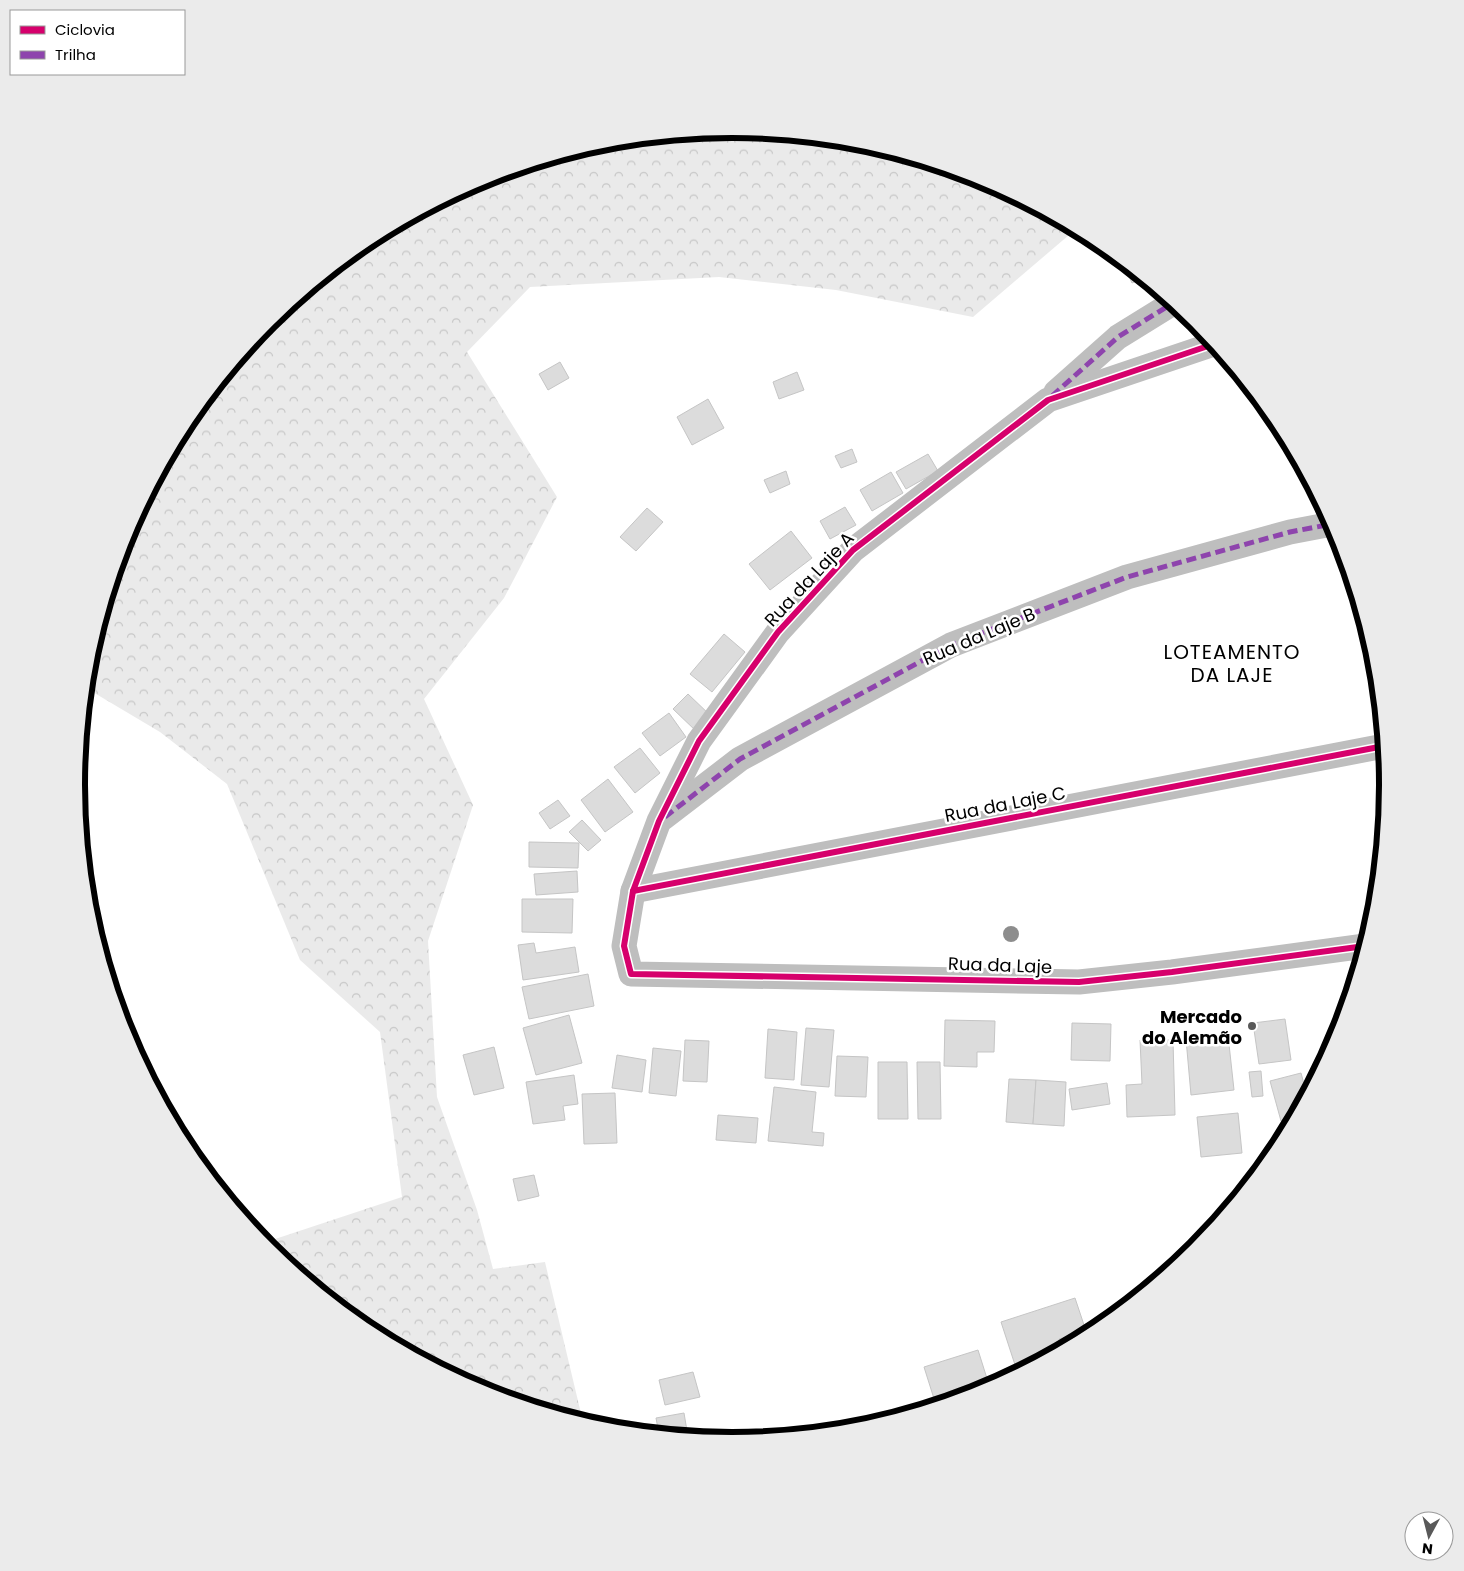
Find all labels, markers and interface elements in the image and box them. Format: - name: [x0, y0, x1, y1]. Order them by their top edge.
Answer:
- legend: [10, 10, 185, 75]
- text: Ciclovia: [55, 19, 115, 40]
- text: Trilha: [55, 44, 96, 65]
- street label: Rua da Laje A: [759, 526, 859, 632]
- street label: Rua da Laje B: [919, 601, 1039, 671]
- district label: LOTEAMENTO DA LAJE: [1164, 638, 1301, 689]
- street label: Rua da Laje C: [942, 780, 1068, 828]
- street label: Rua da Laje: [948, 951, 1052, 979]
- place label: Mercado do Alemão: [1142, 1004, 1242, 1050]
- marker: Mercado do Alemão: [1246, 1020, 1258, 1032]
- north arrow: [1404, 1511, 1454, 1561]
- text: N: [1421, 1538, 1434, 1559]

